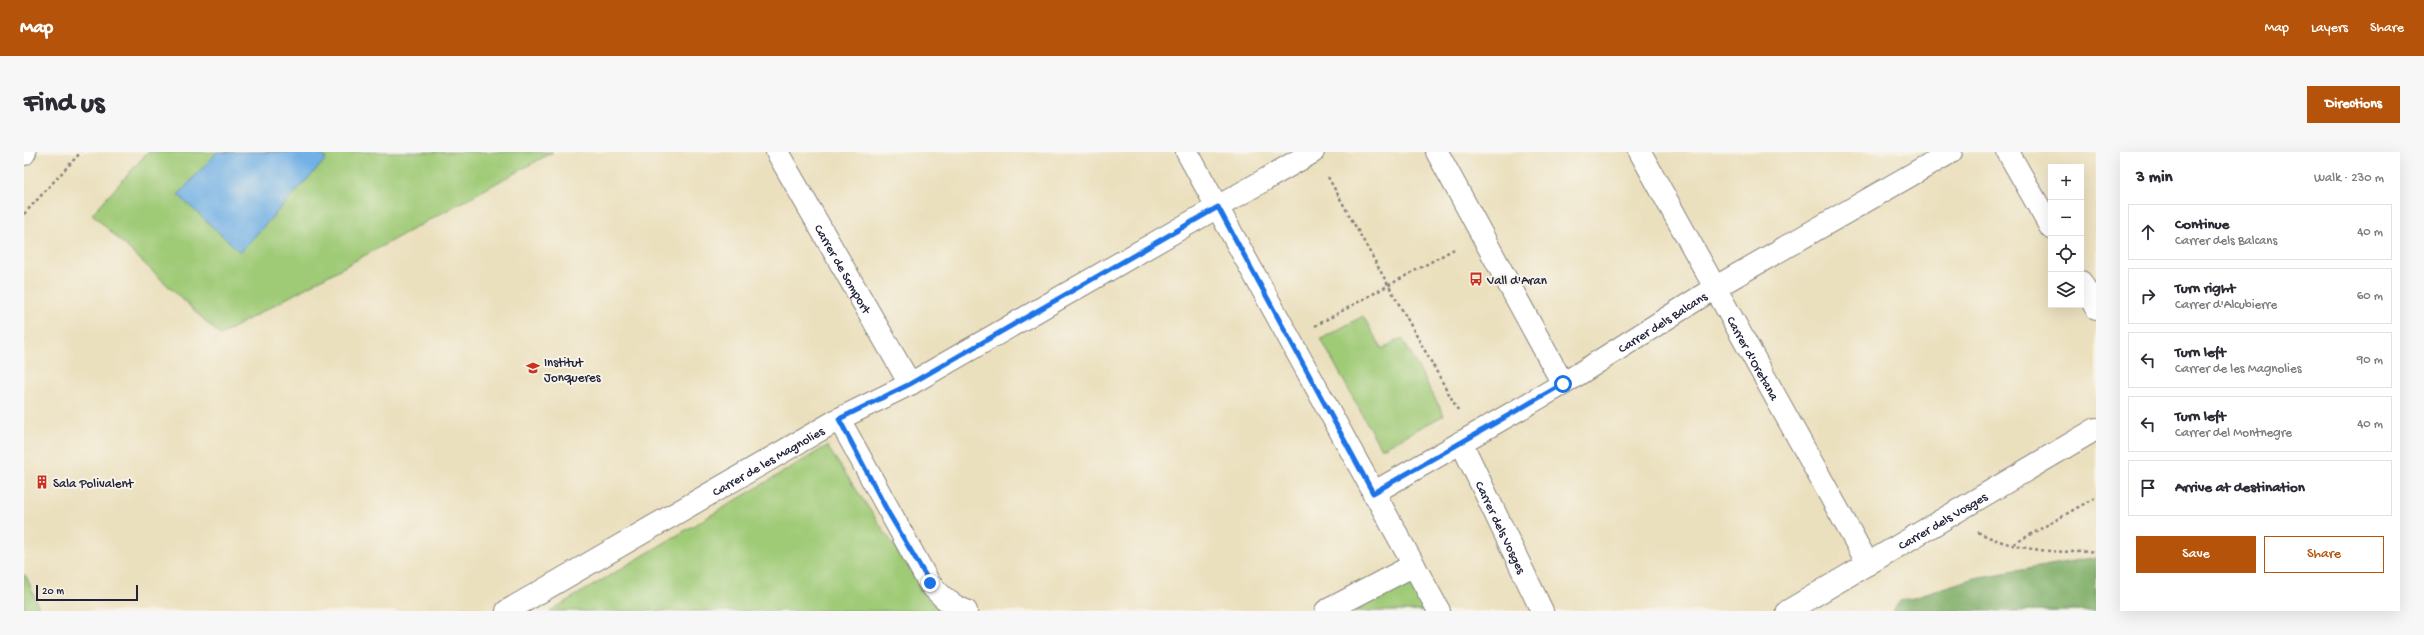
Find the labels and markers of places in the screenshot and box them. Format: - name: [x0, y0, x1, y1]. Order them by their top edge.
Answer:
- bus stop icon: Vall d'Aran: [1468, 271, 1484, 287]
- place label: Vall d'Aran: [1486, 274, 1548, 289]
- place label: Institut Jonqueres: [544, 356, 602, 386]
- school or university icon: Institut Jonqueres: [525, 360, 541, 376]
- building icon: Sala Polivalent: [34, 474, 50, 490]
- place label: Sala Polivalent: [53, 477, 135, 492]

